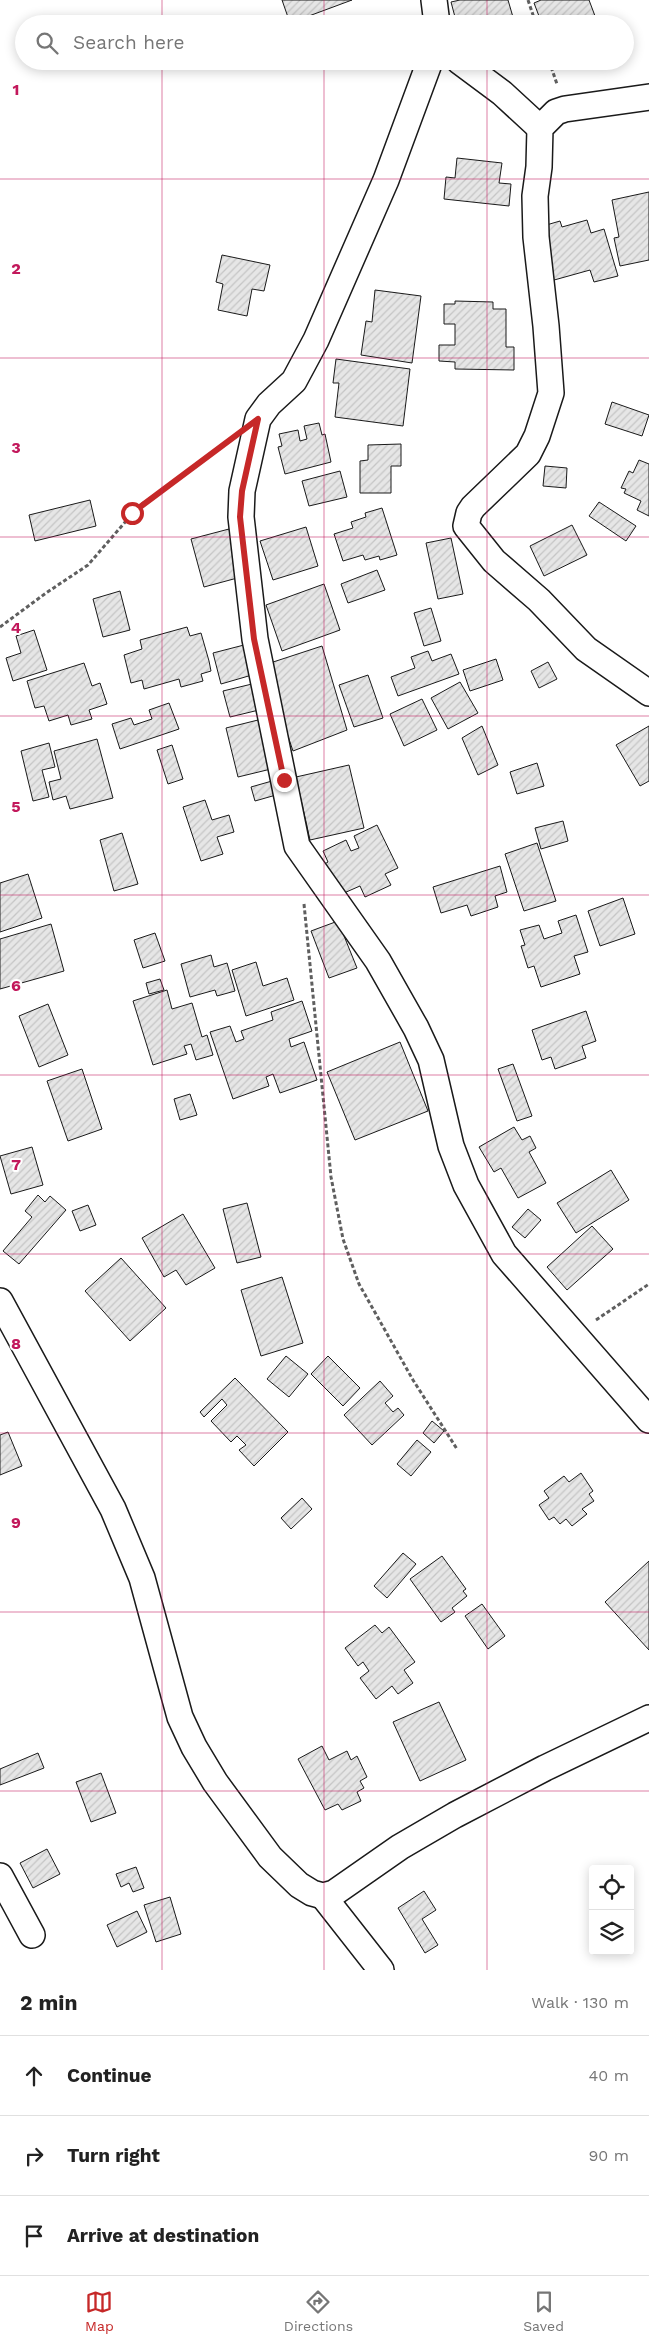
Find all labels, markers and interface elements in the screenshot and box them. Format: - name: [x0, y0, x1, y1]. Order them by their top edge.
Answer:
- search box: [15, 15, 634, 70]
- icon: search: [33, 29, 61, 57]
- text: Search here: [73, 31, 184, 54]
- text: 1: [13, 80, 19, 99]
- text: 2: [11, 259, 21, 278]
- text: 3: [11, 438, 21, 457]
- route start: [121, 502, 144, 525]
- text: 4: [11, 618, 21, 637]
- route end: [273, 769, 296, 792]
- text: 5: [11, 797, 21, 816]
- text: 6: [11, 976, 21, 995]
- text: 7: [11, 1155, 21, 1174]
- text: 8: [11, 1334, 21, 1353]
- text: 9: [11, 1513, 21, 1532]
- map controls: [589, 1865, 634, 1955]
- button: locate: [589, 1865, 634, 1910]
- button: layers: [589, 1910, 634, 1955]
- text: 2 min: [20, 1990, 77, 2015]
- text: Walk · 130 m: [531, 1993, 629, 2012]
- icon: ahead: [20, 2062, 48, 2090]
- text: Continue: [67, 2064, 151, 2087]
- text: 40 m: [589, 2066, 629, 2085]
- icon: right: [20, 2142, 48, 2170]
- text: Turn right: [67, 2144, 160, 2167]
- text: 90 m: [588, 2146, 629, 2165]
- icon: arrive: [20, 2222, 48, 2250]
- text: Arrive at destination: [67, 2224, 259, 2247]
- tab: Map: [85, 2288, 114, 2334]
- tab: Directions: [284, 2288, 353, 2334]
- tab: Saved: [523, 2288, 564, 2334]

